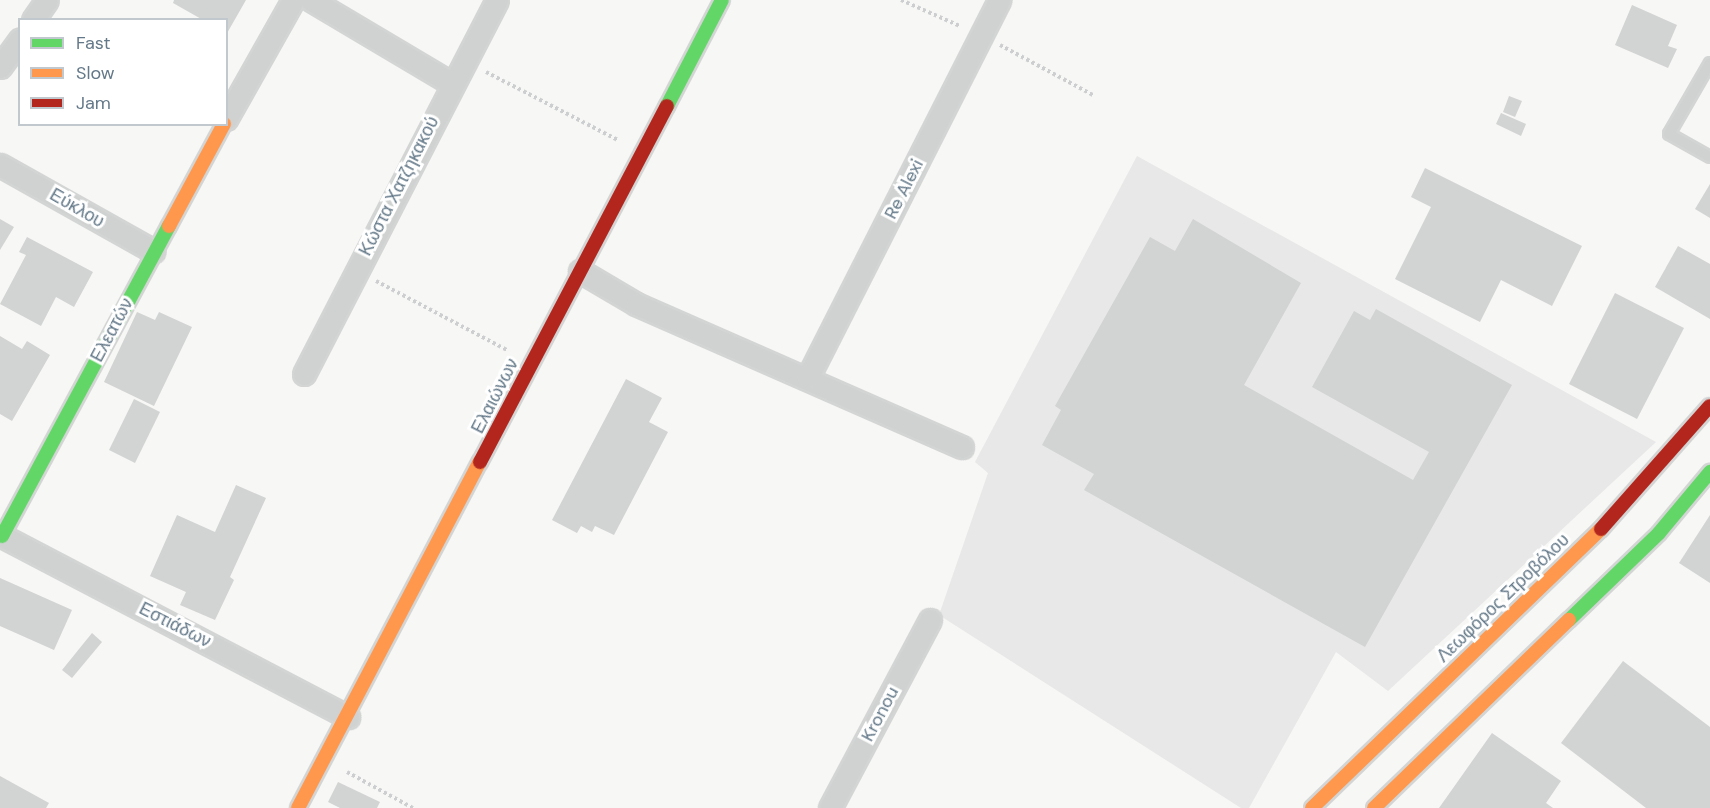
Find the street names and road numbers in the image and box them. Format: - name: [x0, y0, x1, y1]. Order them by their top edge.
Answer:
- street label: Κώστα Χατζηκακού: [354, 113, 444, 259]
- street label: Re Alexi: [880, 156, 928, 222]
- street label: Εύκλου: [46, 184, 108, 232]
- street label: Ελεατών: [86, 294, 138, 366]
- street label: Ελαιώνων: [467, 355, 523, 437]
- street label: Λεωφόρος Στροβόλου: [1432, 529, 1574, 667]
- street label: Εστιάδων: [135, 598, 215, 652]
- street label: Kronou: [857, 683, 903, 745]

